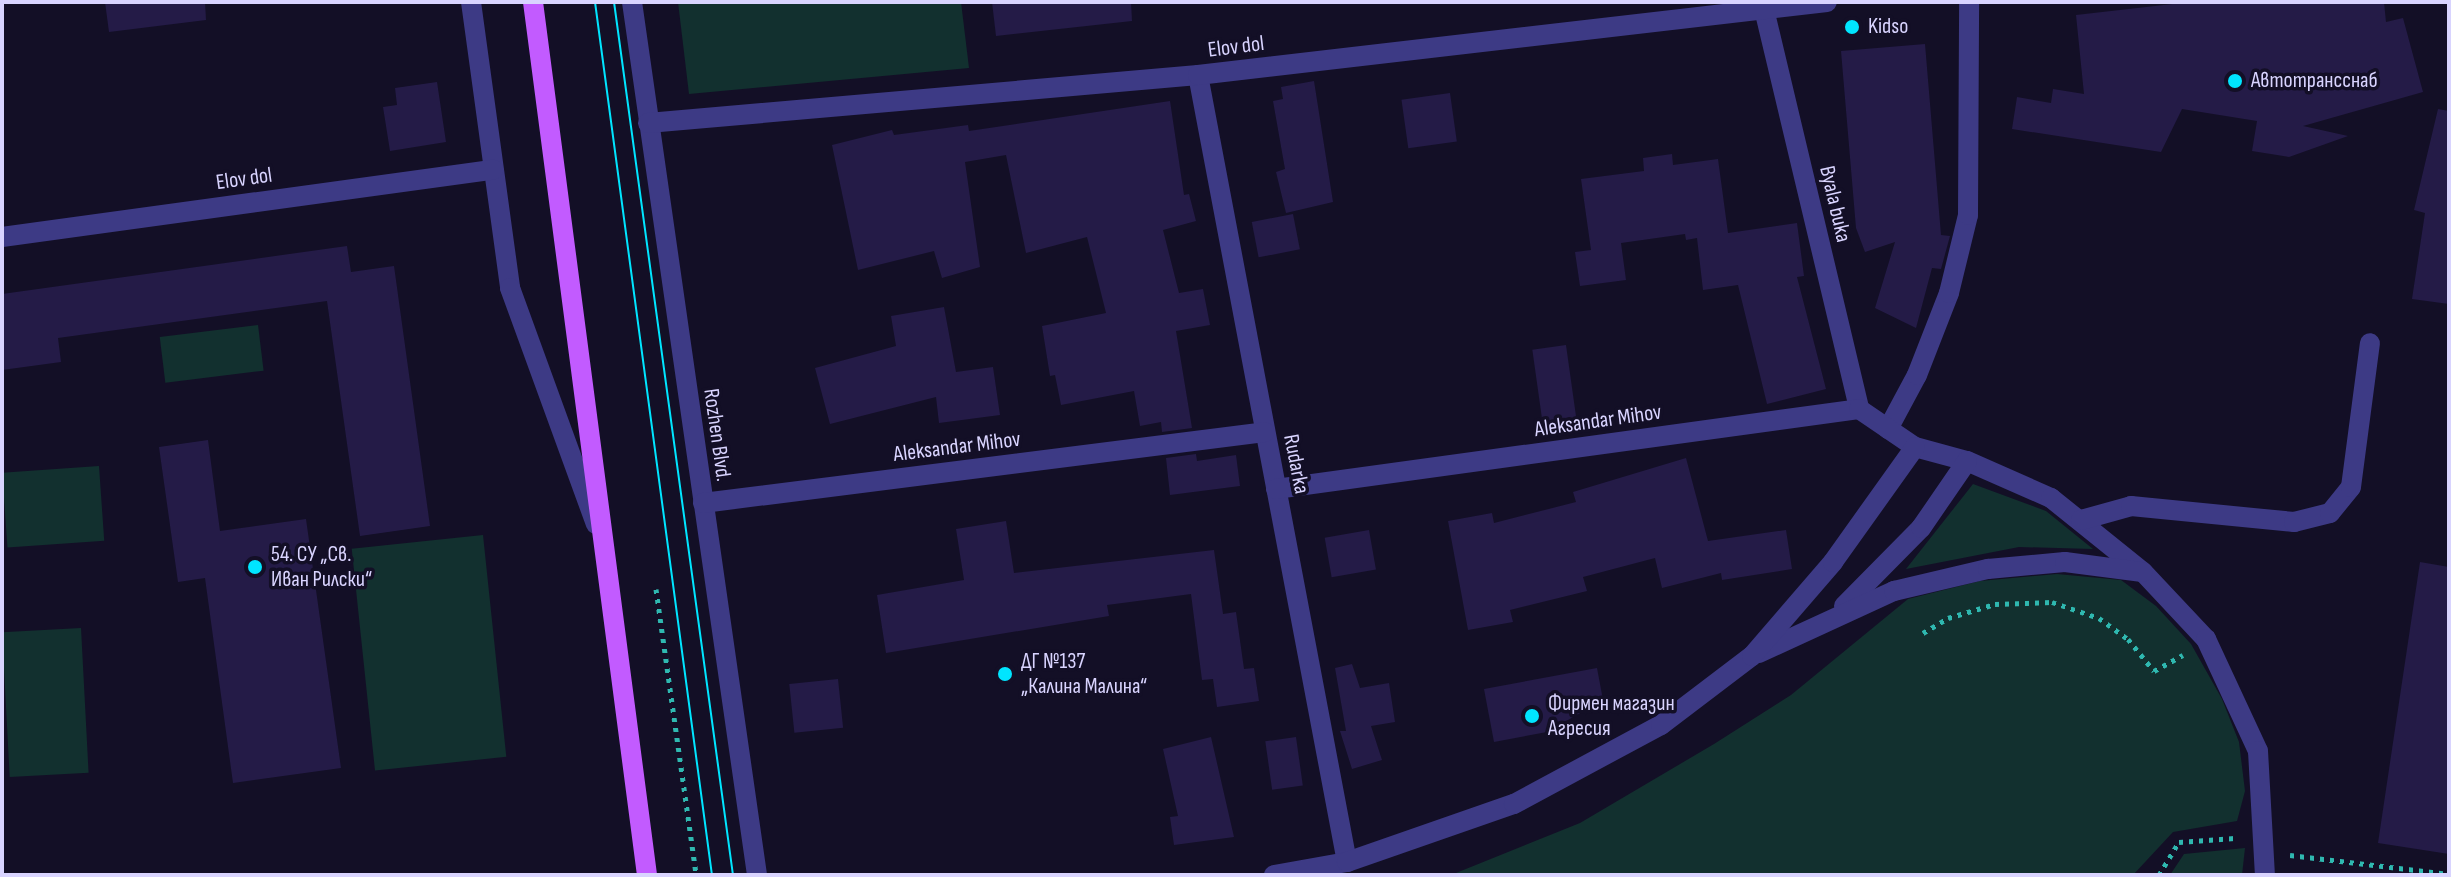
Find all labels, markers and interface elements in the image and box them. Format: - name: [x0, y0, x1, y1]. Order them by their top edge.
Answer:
- place label: Kidso: [1868, 14, 1908, 40]
- marker: Kidso: [1843, 18, 1861, 36]
- street label: Elov dol: [1206, 30, 1266, 64]
- place label: Автотрансснаб: [2251, 68, 2378, 94]
- marker: Автотрансснаб: [2226, 72, 2244, 90]
- street label: Elov dol: [214, 162, 274, 196]
- street label: Byala buka: [1813, 163, 1857, 245]
- street label: Rozhen Blvd.: [697, 387, 737, 483]
- street label: Aleksandar Mihov: [1533, 399, 1663, 443]
- street label: Aleksandar Mihov: [892, 426, 1022, 468]
- street label: Rudarka: [1277, 432, 1315, 496]
- place label: 54. СУ „Св. Иван Рилски“: [271, 541, 372, 592]
- marker: 54. СУ „Св. Иван Рилски“: [246, 558, 264, 576]
- place label: ДГ №137 „Калина Малина“: [1021, 648, 1147, 700]
- marker: ДГ №137 „Калина Малина“: [996, 665, 1014, 683]
- place label: Фирмен магазин Агресия: [1548, 690, 1675, 742]
- marker: Фирмен магазин Агресия: [1523, 707, 1541, 725]

